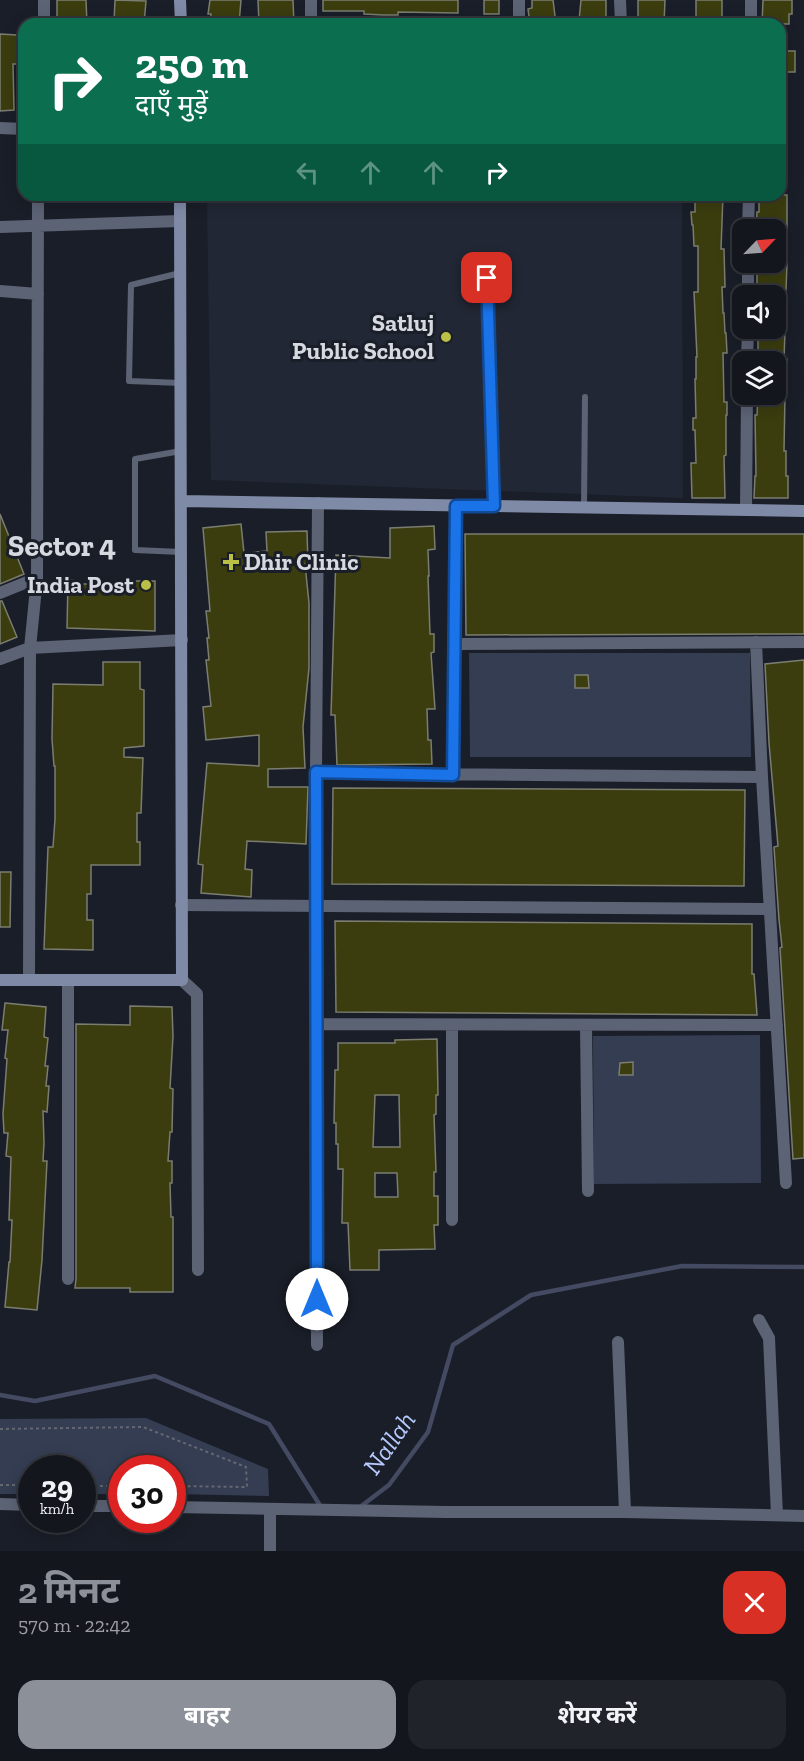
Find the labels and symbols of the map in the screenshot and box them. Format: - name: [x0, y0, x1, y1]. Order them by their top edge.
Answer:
- north arrow: [732, 219, 786, 273]
- pin: [461, 252, 512, 303]
- place label: Satluj Public School: [292, 308, 434, 365]
- marker: Satluj Public School: [439, 330, 453, 344]
- district label: Sector 4: [8, 528, 116, 564]
- place label: Dhir Clinic: [244, 547, 358, 576]
- marker: Dhir Clinic: [222, 553, 240, 571]
- place label: India Post: [27, 570, 134, 599]
- marker: India Post: [139, 578, 153, 592]
- position arrow: [285, 1267, 349, 1331]
- water label: Nallah: [356, 1405, 422, 1481]
- speed limit sign: 30: [108, 1455, 186, 1533]

